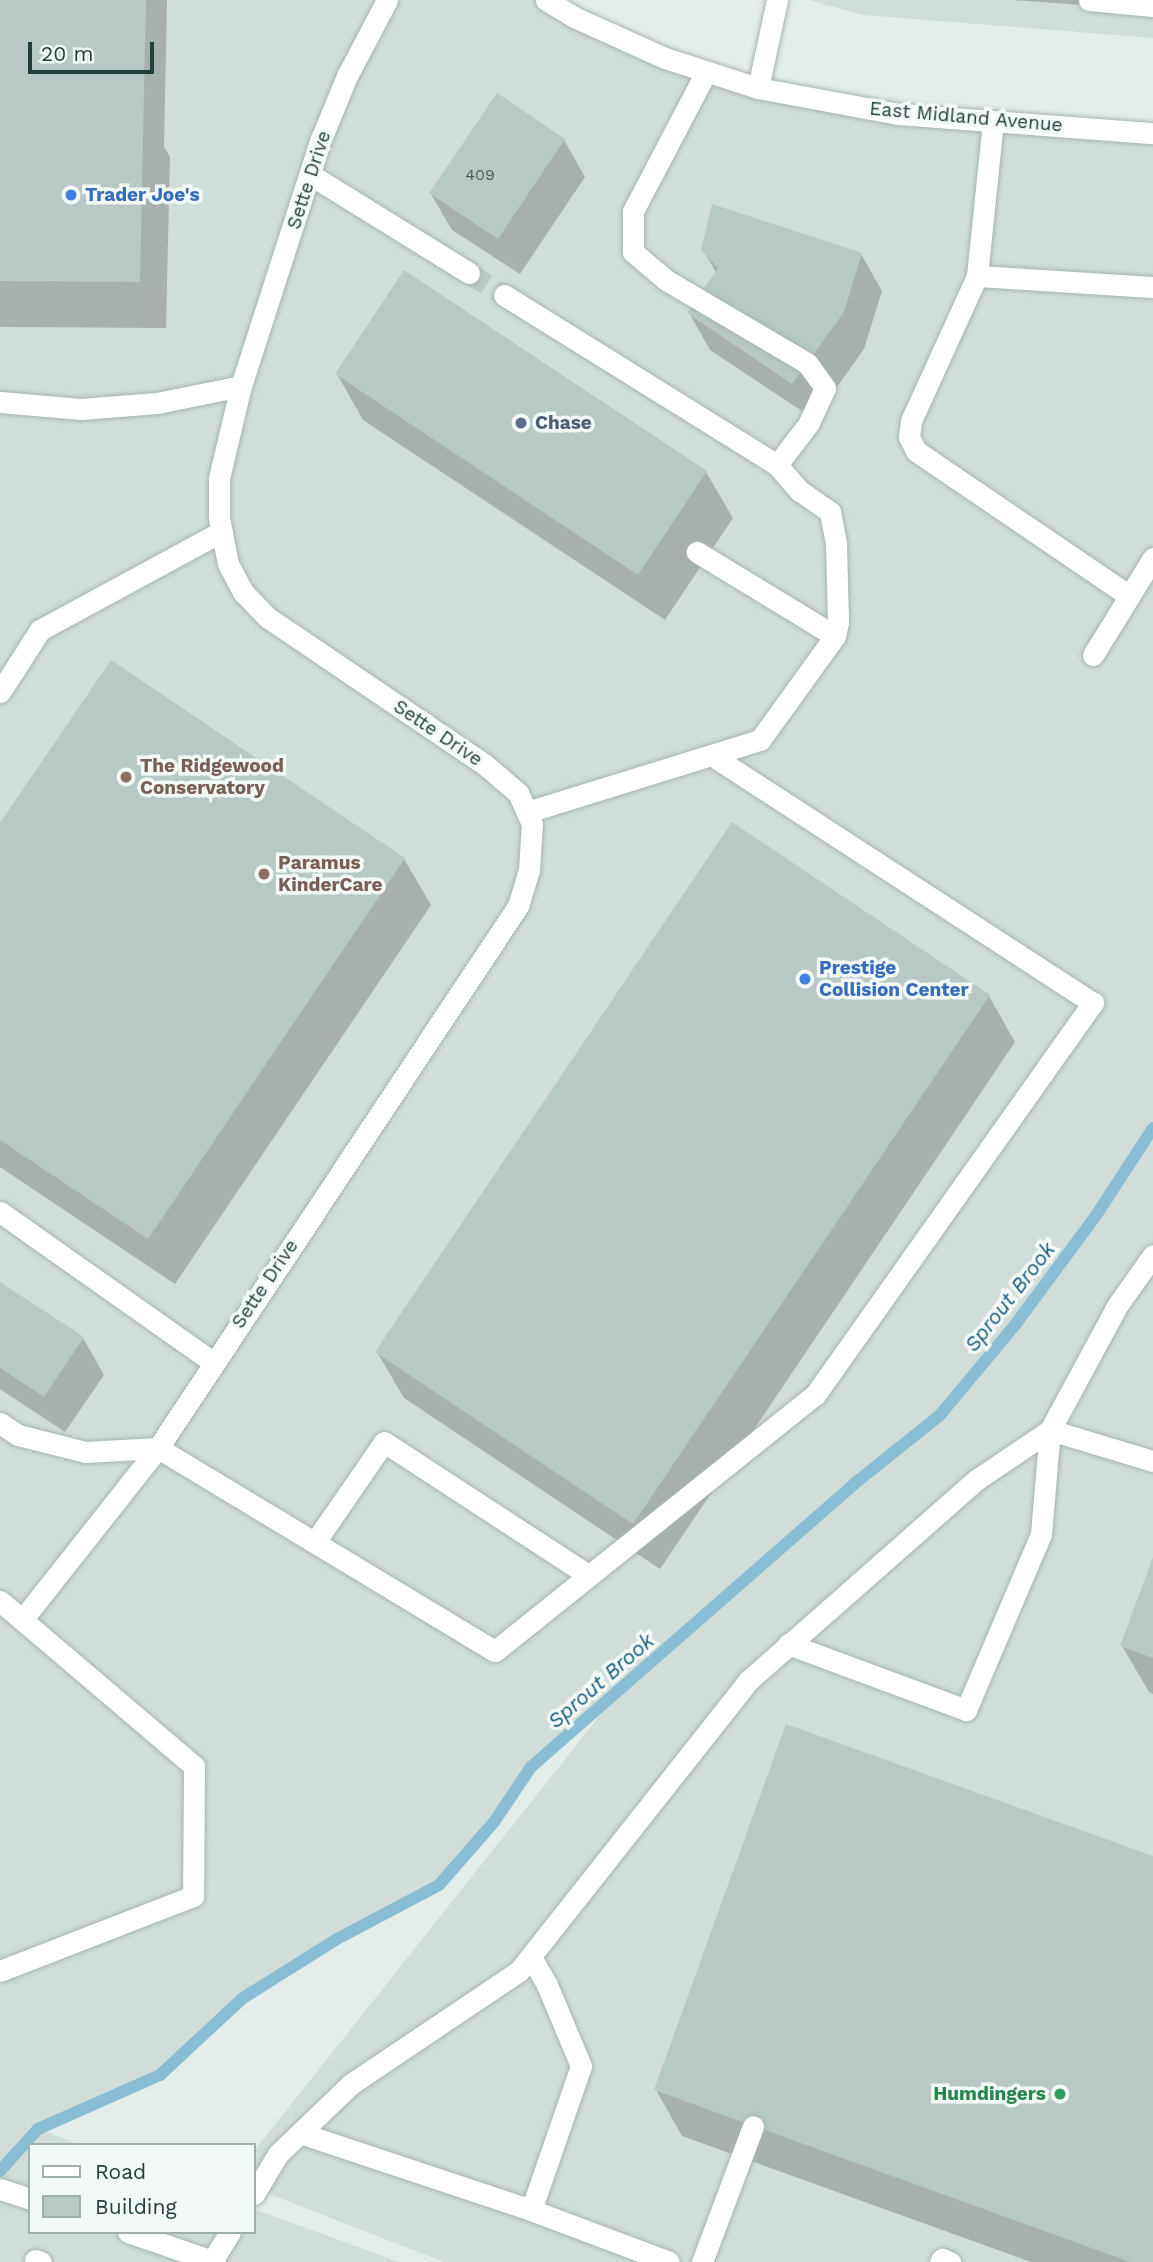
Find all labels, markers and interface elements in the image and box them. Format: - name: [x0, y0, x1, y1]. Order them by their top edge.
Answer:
- scale bar: [32, 28, 158, 72]
- text: 20 m: [41, 41, 93, 66]
- street label: East Midland Avenue: [868, 97, 1064, 137]
- street label: Sette Drive: [282, 128, 336, 232]
- house number: 409: [465, 165, 495, 185]
- place label: Trader Joe's: [85, 184, 200, 206]
- marker: Trader Joe's: [63, 187, 79, 203]
- place label: Chase: [535, 412, 592, 434]
- marker: Chase: [513, 415, 529, 431]
- street label: Sette Drive: [389, 695, 487, 771]
- place label: The Ridgewood Conservatory: [140, 755, 284, 799]
- marker: The Ridgewood Conservatory: [118, 769, 134, 785]
- place label: Paramus KinderCare: [278, 852, 383, 896]
- marker: Paramus KinderCare: [256, 866, 272, 882]
- place label: Prestige Collision Center: [819, 957, 969, 1001]
- marker: Prestige Collision Center: [797, 971, 813, 987]
- street label: Sette Drive: [227, 1235, 303, 1333]
- water label: Sprout Brook: [959, 1237, 1061, 1357]
- water label: Sprout Brook: [543, 1628, 659, 1734]
- place label: Humdingers: [933, 2083, 1046, 2105]
- marker: Humdingers: [1052, 2086, 1068, 2102]
- legend: [28, 2143, 256, 2234]
- text: Road: [95, 2159, 146, 2184]
- text: Building: [95, 2194, 177, 2219]

